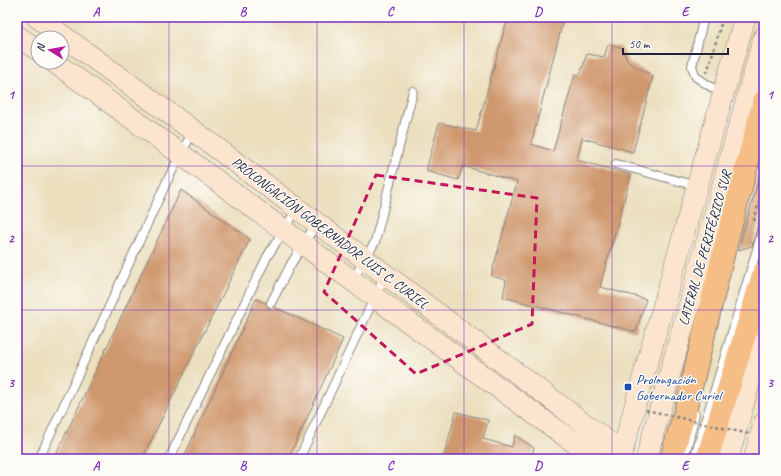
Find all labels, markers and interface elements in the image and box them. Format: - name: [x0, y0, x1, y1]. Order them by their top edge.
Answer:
- text: A: [93, 4, 101, 20]
- text: B: [240, 4, 248, 20]
- text: C: [387, 4, 395, 20]
- text: D: [534, 4, 543, 20]
- text: E: [682, 4, 691, 20]
- north arrow: [30, 30, 70, 70]
- scale bar: [623, 30, 728, 56]
- text: 50 m: [629, 36, 651, 52]
- text: N: [33, 41, 48, 53]
- text: 1: [8, 87, 16, 103]
- text: 1: [767, 87, 775, 103]
- street label: PROLONGACIÓN GOBERNADOR LUIS C. CURIEL: [228, 153, 433, 313]
- street label: LATERAL DE PERIFÉRICO SUR: [675, 167, 736, 327]
- text: 2: [8, 231, 15, 247]
- text: 2: [767, 231, 774, 247]
- place label: Prolongación Gobernador Curiel: [636, 371, 723, 404]
- text: 3: [8, 375, 15, 391]
- text: 3: [767, 375, 774, 391]
- marker: Prolongación Gobernador Curiel: [623, 382, 633, 392]
- text: A: [93, 458, 101, 474]
- text: B: [240, 458, 248, 474]
- text: C: [387, 458, 395, 474]
- text: D: [534, 458, 543, 474]
- text: E: [682, 458, 691, 474]

